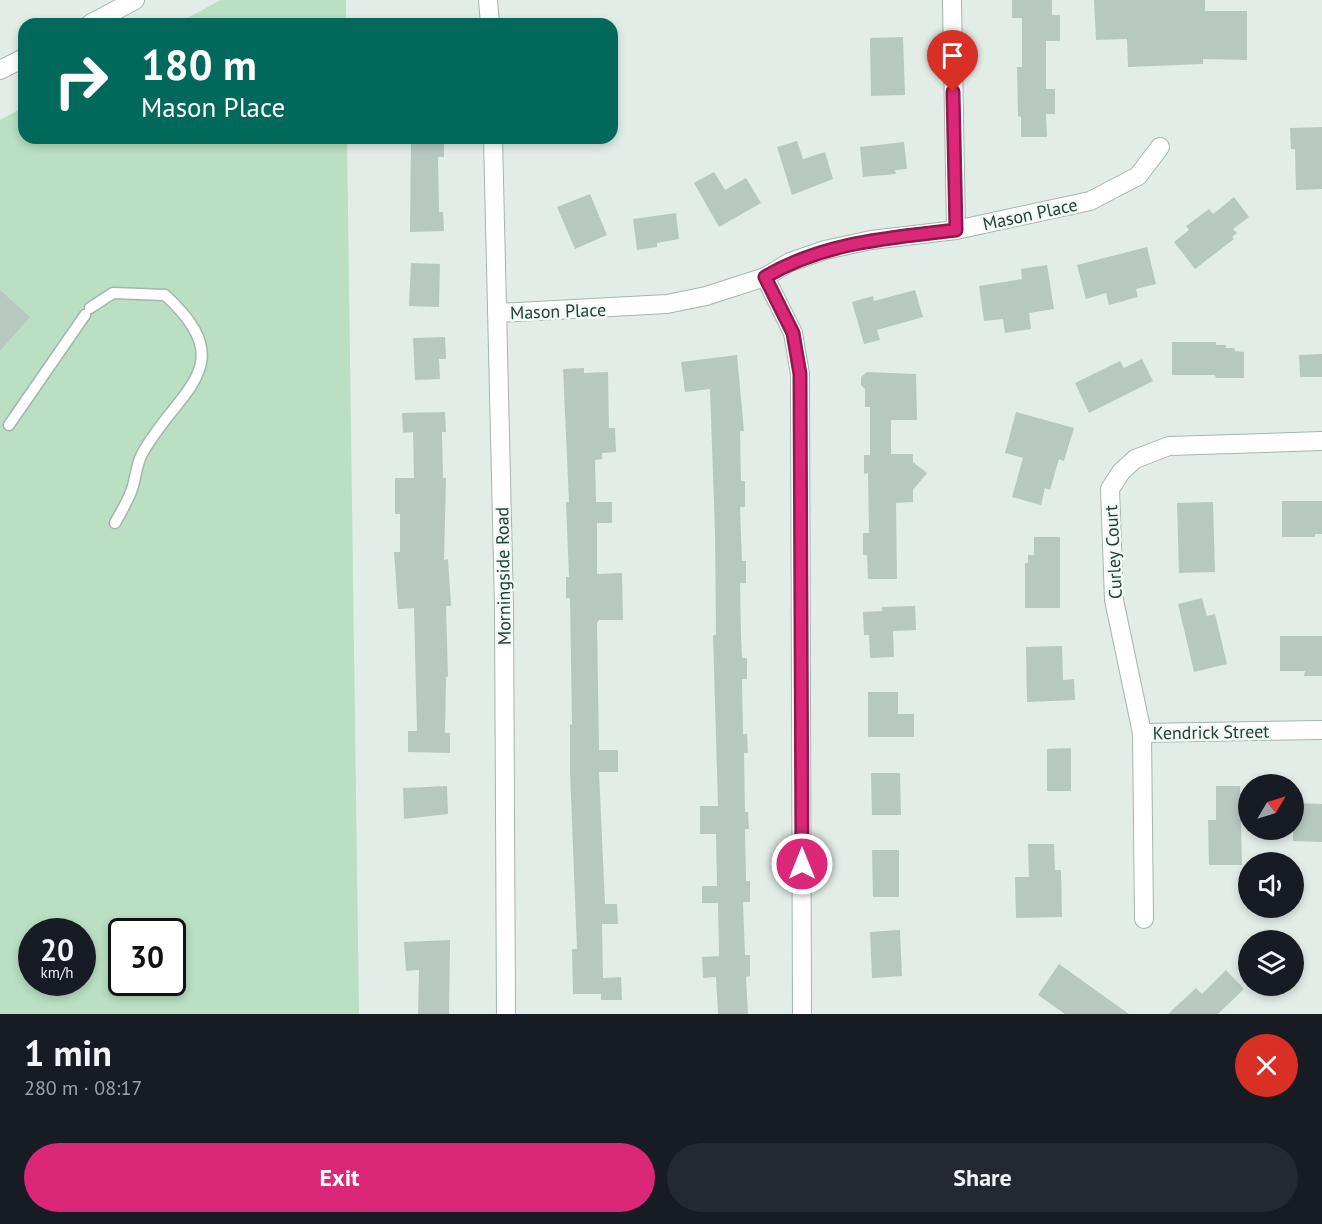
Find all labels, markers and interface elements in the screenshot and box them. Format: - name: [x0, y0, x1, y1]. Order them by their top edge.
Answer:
- pin: [927, 30, 978, 92]
- text: 180 m: [141, 37, 257, 92]
- icon: arrive: [936, 39, 969, 72]
- icon: right: [42, 42, 120, 120]
- text: Mason Place: [141, 90, 285, 124]
- street label: Mason Place: [981, 193, 1079, 235]
- street label: Mason Place: [510, 298, 606, 324]
- street label: Curley Court: [1099, 504, 1127, 600]
- street label: Morningside Road: [490, 507, 516, 645]
- street label: Kendrick Street: [1152, 719, 1270, 745]
- north arrow: [1238, 774, 1304, 840]
- map controls: [1238, 774, 1304, 996]
- position arrow: [770, 832, 834, 896]
- button: sound: [1238, 852, 1304, 918]
- speed limit sign: 30: [108, 918, 186, 996]
- text: 20: [40, 930, 74, 969]
- button: layers: [1238, 930, 1304, 996]
- text: km/h: [41, 963, 73, 982]
- text: 1 min: [24, 1029, 112, 1076]
- button: close: [1235, 1034, 1298, 1097]
- text: 280 m · 08:17: [24, 1075, 142, 1101]
- button: Exit: [24, 1143, 655, 1212]
- button: Share: [667, 1143, 1298, 1212]

